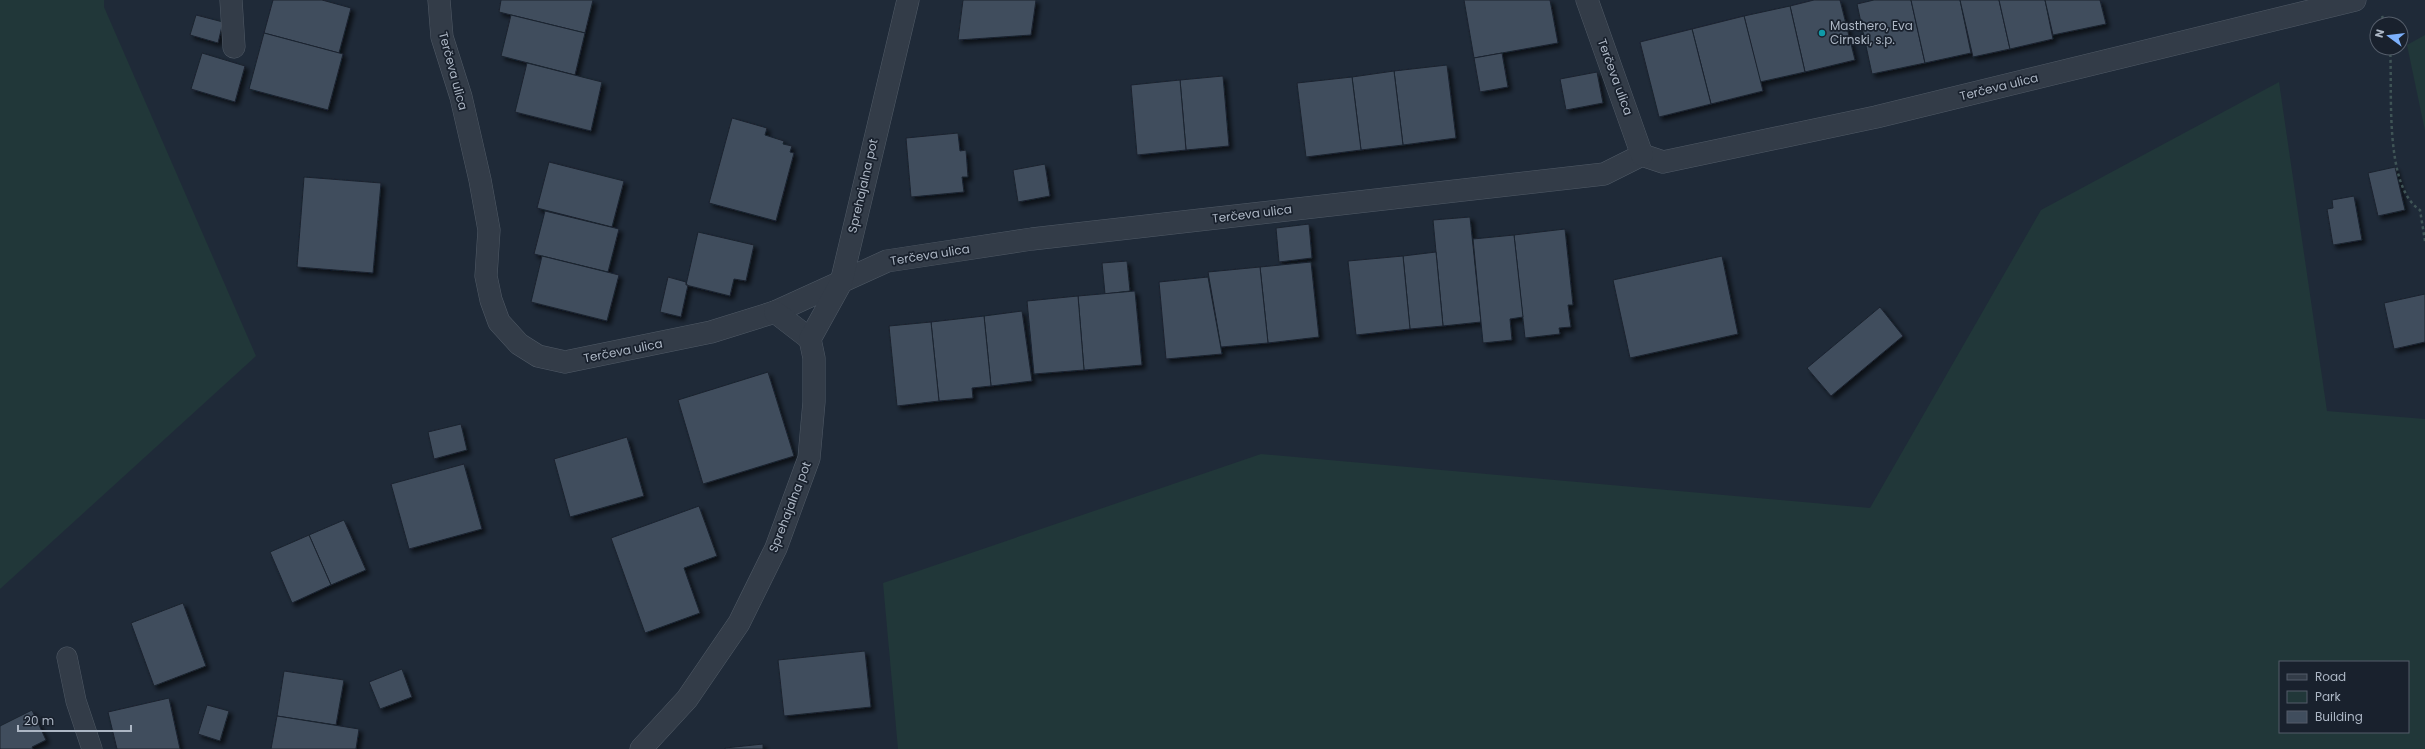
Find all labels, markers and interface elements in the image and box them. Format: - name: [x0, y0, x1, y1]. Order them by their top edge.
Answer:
- north arrow: [2369, 16, 2409, 56]
- place label: Masthero, Eva Cirnski, s.p.: [1830, 17, 1913, 48]
- text: N: [2371, 27, 2388, 39]
- marker: Masthero, Eva Cirnski, s.p.: [1817, 28, 1827, 38]
- street label: Terčeva ulica: [435, 30, 472, 112]
- street label: Terčeva ulica: [1594, 36, 1637, 117]
- street label: Terčeva ulica: [1958, 69, 2040, 104]
- street label: Sprehajalna pot: [843, 137, 882, 235]
- street label: Terčeva ulica: [1211, 200, 1293, 227]
- street label: Terčeva ulica: [889, 240, 971, 269]
- street label: Terčeva ulica: [582, 335, 664, 367]
- street label: Sprehajalna pot: [764, 459, 815, 555]
- legend: [2279, 661, 2409, 733]
- text: Road: [2315, 668, 2346, 685]
- text: Park: [2315, 688, 2342, 705]
- scale bar: [18, 707, 131, 733]
- text: Building: [2315, 708, 2363, 725]
- text: 20 m: [24, 712, 54, 729]

